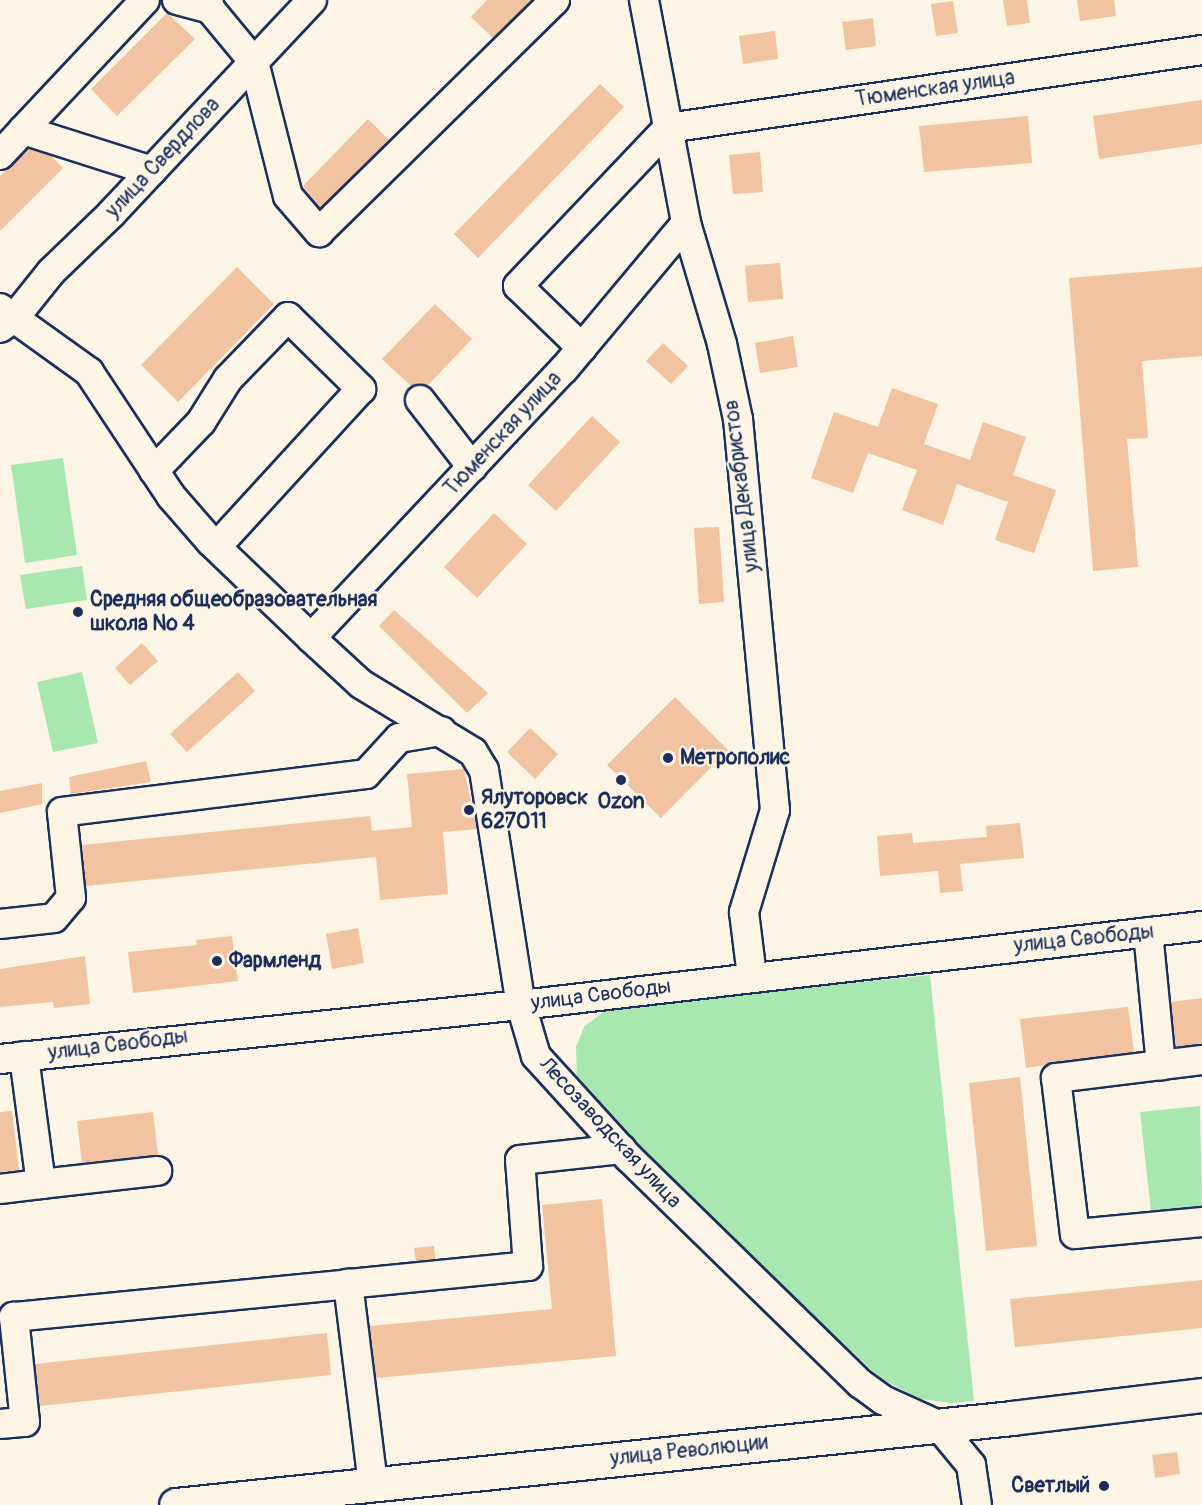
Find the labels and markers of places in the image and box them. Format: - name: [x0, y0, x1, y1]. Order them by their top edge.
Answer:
- place label: Средняя общеобразовательная школа № 4: [90, 587, 377, 637]
- marker: Средняя общеобразовательная школа № 4: [71, 605, 85, 619]
- place label: Метрополис: [680, 745, 790, 771]
- marker: Метрополис: [661, 751, 675, 765]
- marker: Ozon: [614, 773, 628, 787]
- place label: Ялуторовск 627011: [481, 785, 588, 835]
- place label: Ozon: [597, 789, 645, 815]
- marker: Ялуторовск 627011: [462, 803, 476, 817]
- place label: Фармленд: [229, 948, 321, 974]
- marker: Фармленд: [210, 954, 224, 968]
- place label: Светлый: [1011, 1473, 1090, 1499]
- marker: Светлый: [1095, 1477, 1113, 1495]

